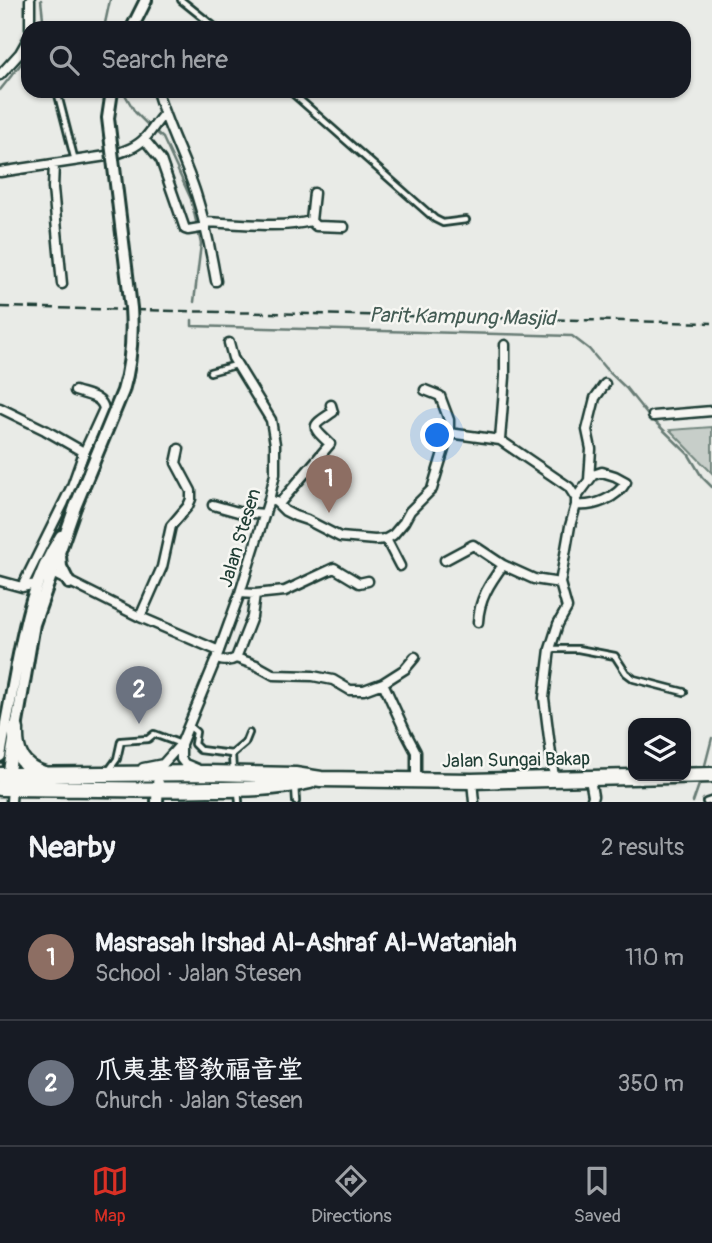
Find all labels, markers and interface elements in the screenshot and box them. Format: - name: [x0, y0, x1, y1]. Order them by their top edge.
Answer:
- search box: [21, 21, 691, 98]
- icon: search: [45, 41, 83, 79]
- text: Search here: [101, 44, 228, 76]
- water label: Parit Kampung Masjid: [369, 302, 558, 332]
- your location: [420, 418, 454, 452]
- pin: 1: [306, 455, 352, 513]
- street label: Jalan Stesen: [214, 486, 266, 590]
- pin: 2: [116, 666, 162, 724]
- map controls: [628, 718, 691, 781]
- button: layers: [628, 718, 691, 781]
- street label: Jalan Sungai Bakap: [442, 747, 590, 773]
- text: Nearby: [28, 829, 115, 866]
- text: 2 results: [601, 833, 684, 862]
- text: Masrasah Irshad Al-Ashraf Al-Wataniah: [95, 927, 517, 959]
- text: 1: [47, 943, 56, 972]
- text: 110 m: [625, 943, 684, 972]
- text: School · Jalan Stesen: [95, 959, 302, 988]
- text: 爪夷基督教福音堂: [95, 1054, 303, 1086]
- text: 2: [45, 1069, 57, 1098]
- text: 350 m: [618, 1069, 684, 1098]
- text: Church · Jalan Stesen: [95, 1086, 303, 1115]
- tab: Map: [91, 1162, 129, 1228]
- tab: Directions: [311, 1162, 392, 1228]
- tab: Saved: [574, 1162, 621, 1228]

